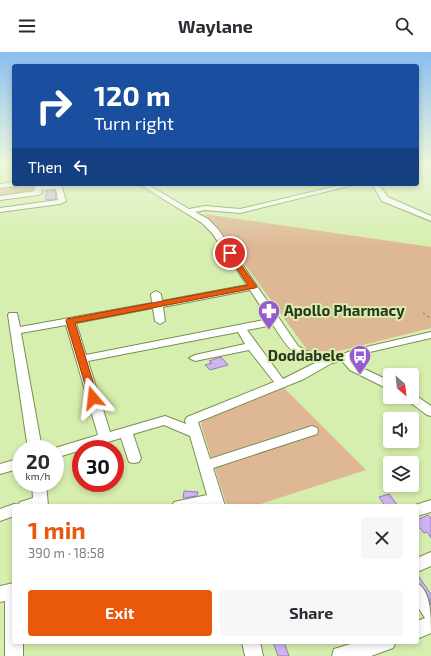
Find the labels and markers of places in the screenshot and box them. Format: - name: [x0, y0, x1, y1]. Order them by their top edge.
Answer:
- pin: [213, 236, 247, 270]
- pharmacy icon: Apollo Pharmacy: [256, 298, 282, 331]
- place label: Apollo Pharmacy: [284, 301, 405, 320]
- bus stop icon: Doddabele: [347, 343, 373, 376]
- place label: Doddabele: [268, 346, 344, 364]

